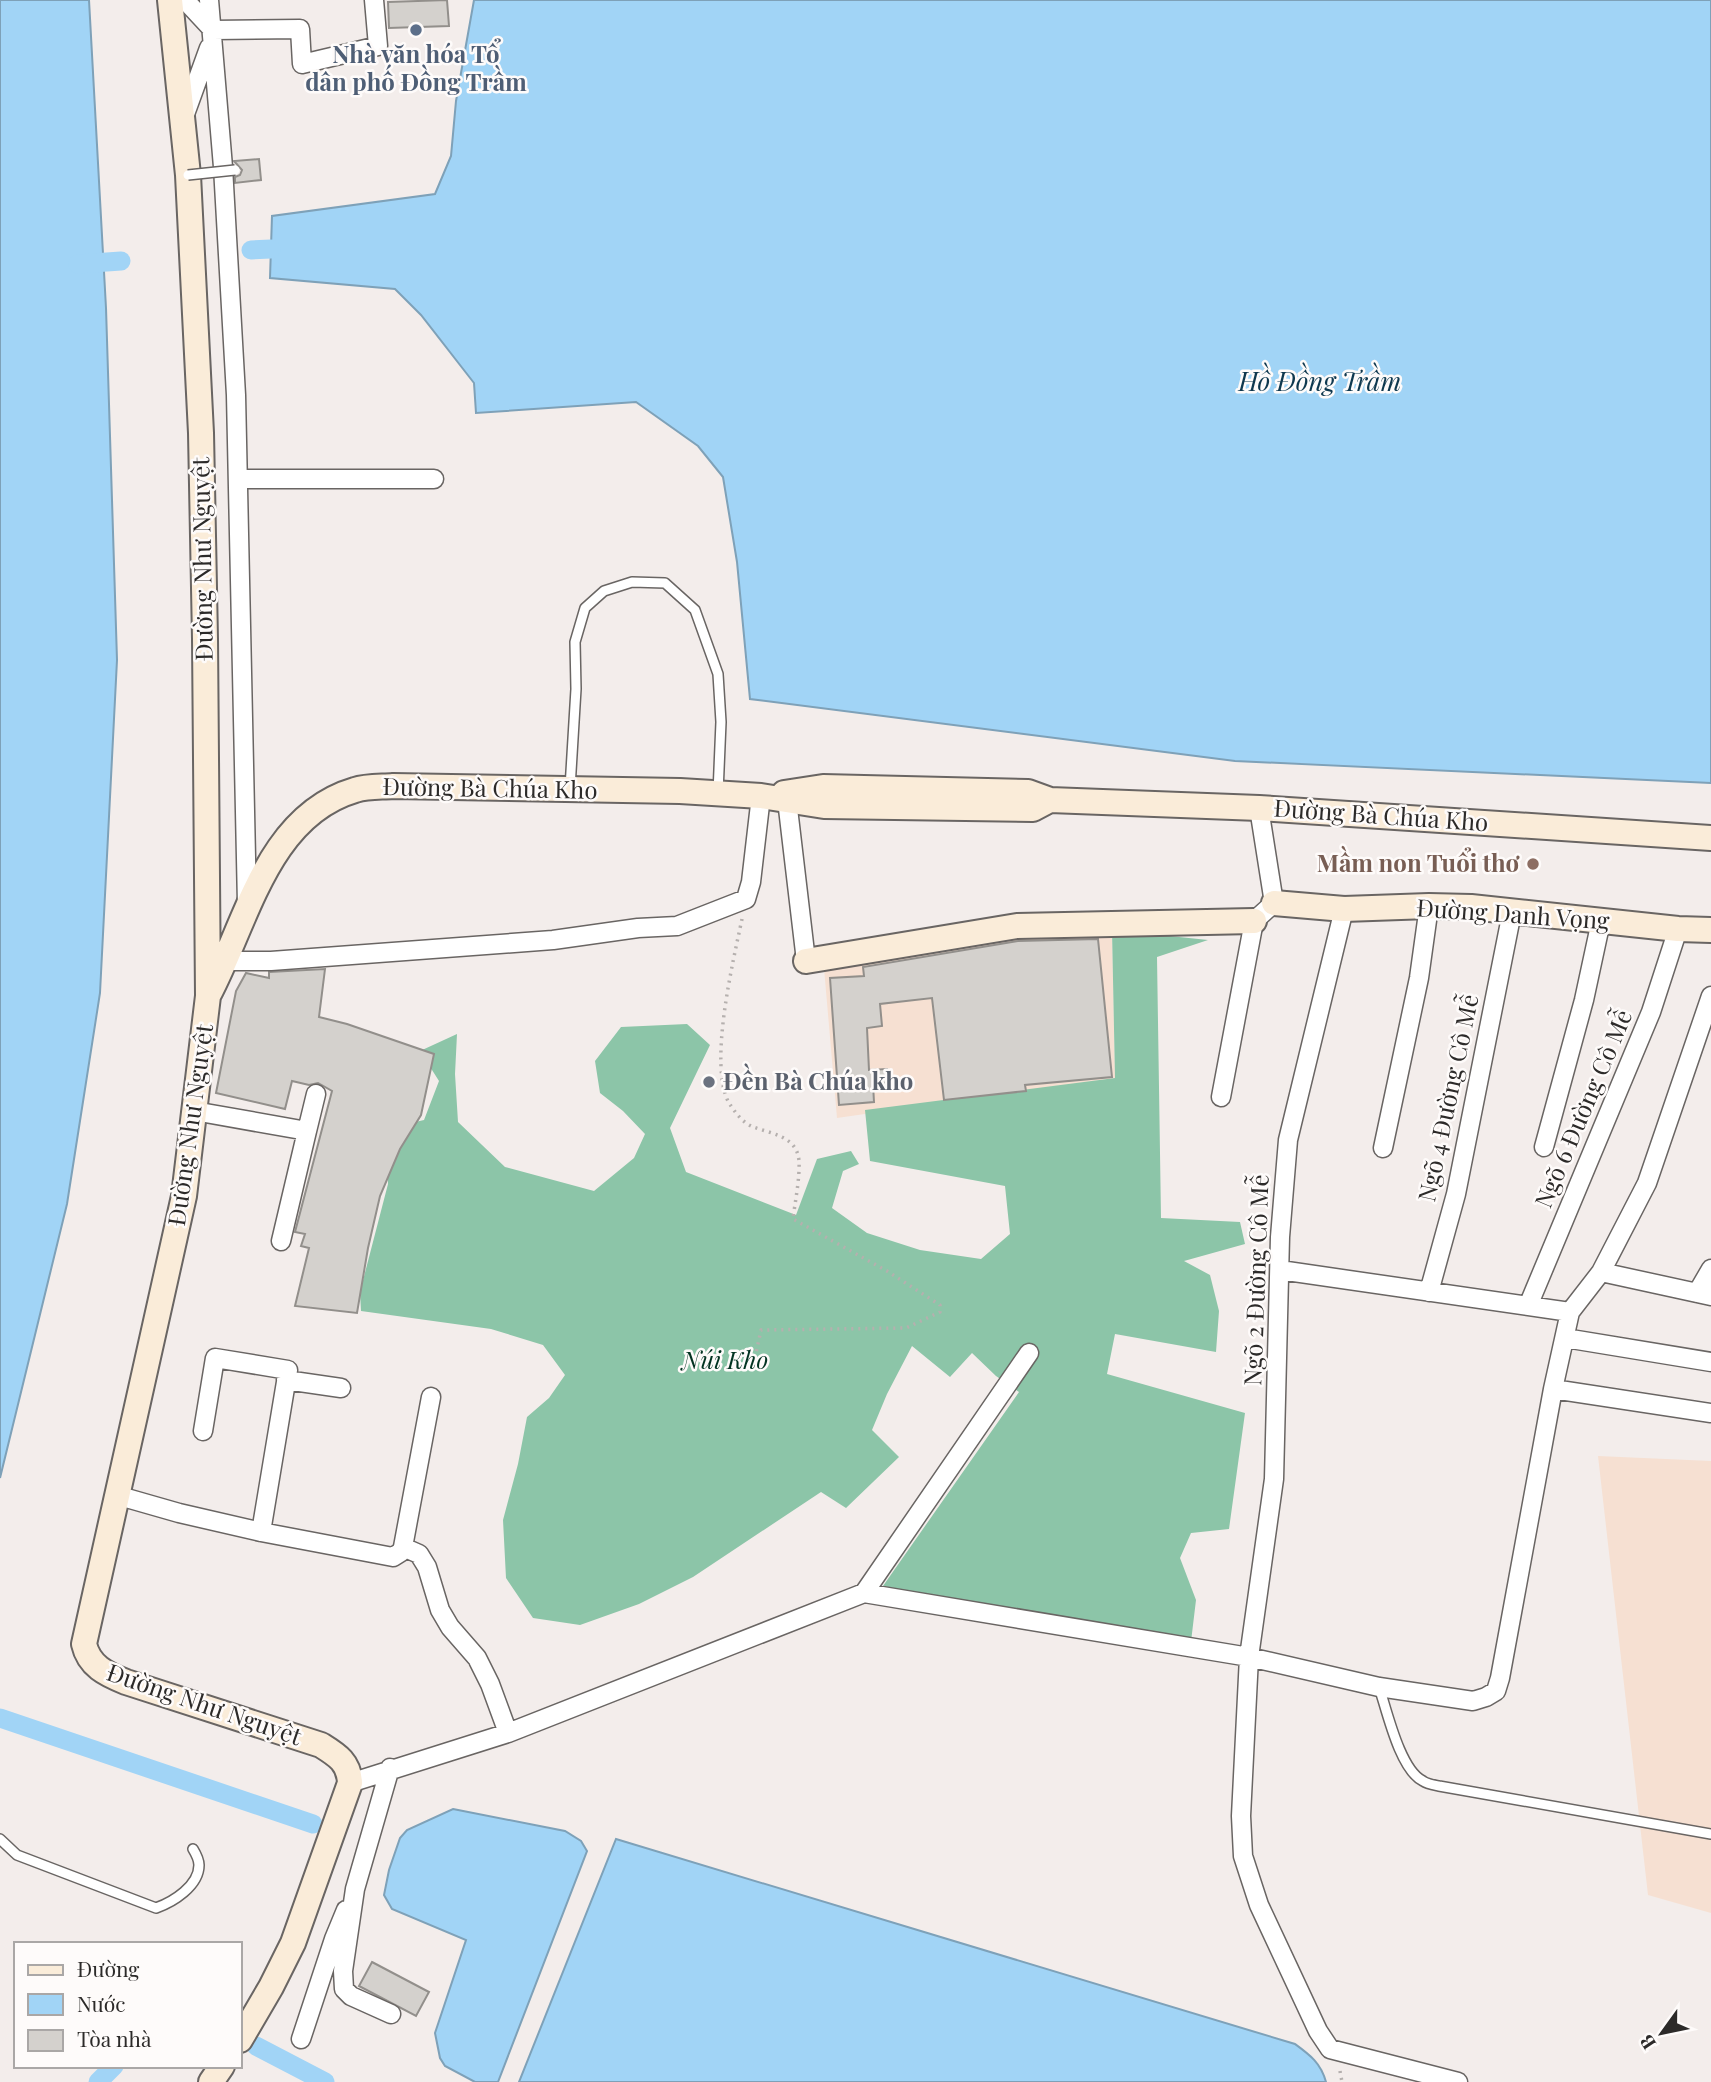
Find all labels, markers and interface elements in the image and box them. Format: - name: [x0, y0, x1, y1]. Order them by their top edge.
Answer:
- marker: Nhà văn hóa Tổ dân phố Đồng Trầm: [408, 22, 424, 38]
- place label: Nhà văn hóa Tổ dân phố Đồng Trầm: [305, 37, 527, 97]
- water label: Hồ Đồng Trầm: [1238, 362, 1401, 398]
- street label: Đường Như Nguyệt: [183, 456, 219, 661]
- street label: Đường Bà Chúa Kho: [382, 769, 598, 805]
- street label: Đường Bà Chúa Kho: [1273, 791, 1489, 837]
- place label: Mầm non Tuổi thơ: [1317, 845, 1520, 878]
- marker: Mầm non Tuổi thơ: [1525, 856, 1541, 872]
- street label: Đường Danh Vọng: [1415, 890, 1611, 936]
- street label: Ngõ 4 Đường Cô Mễ: [1409, 991, 1485, 1204]
- street label: Ngõ 6 Đường Cô Mễ: [1526, 1004, 1638, 1212]
- street label: Đường Như Nguyệt: [159, 1021, 219, 1228]
- place label: Đền Bà Chúa kho: [723, 1063, 913, 1096]
- marker: Đền Bà Chúa kho: [701, 1074, 717, 1090]
- street label: Ngõ 2 Đường Cô Mễ: [1235, 1174, 1275, 1386]
- park label: Núi Kho: [680, 1343, 768, 1375]
- street label: Đường Như Nguyệt: [103, 1655, 307, 1752]
- legend: [14, 1942, 242, 2068]
- text: Đường: [77, 1954, 139, 1982]
- text: Nước: [77, 1989, 125, 2017]
- north arrow: [1627, 1998, 1697, 2068]
- text: Tòa nhà: [77, 2024, 152, 2052]
- text: B: [1632, 2030, 1661, 2055]

